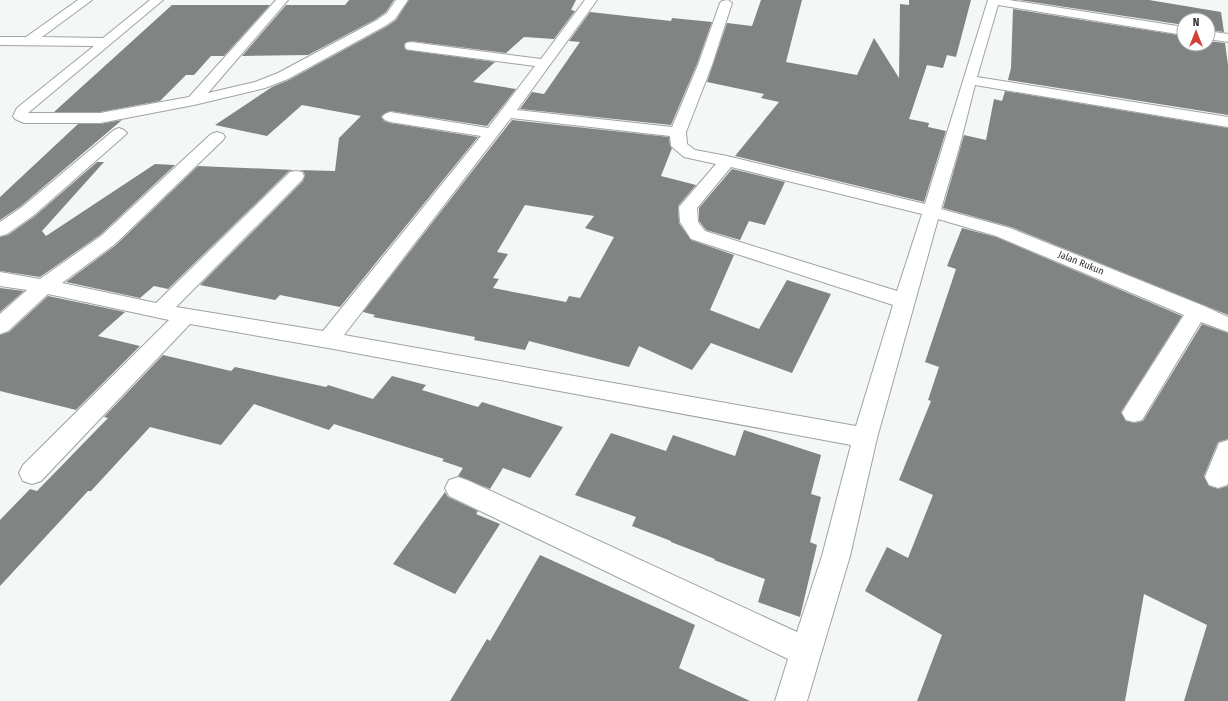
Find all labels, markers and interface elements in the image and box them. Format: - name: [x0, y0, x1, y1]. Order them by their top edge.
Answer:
- north arrow: [1176, 12, 1216, 52]
- text: N: [1193, 16, 1199, 29]
- street label: Jalan Rukun: [1056, 248, 1106, 278]

